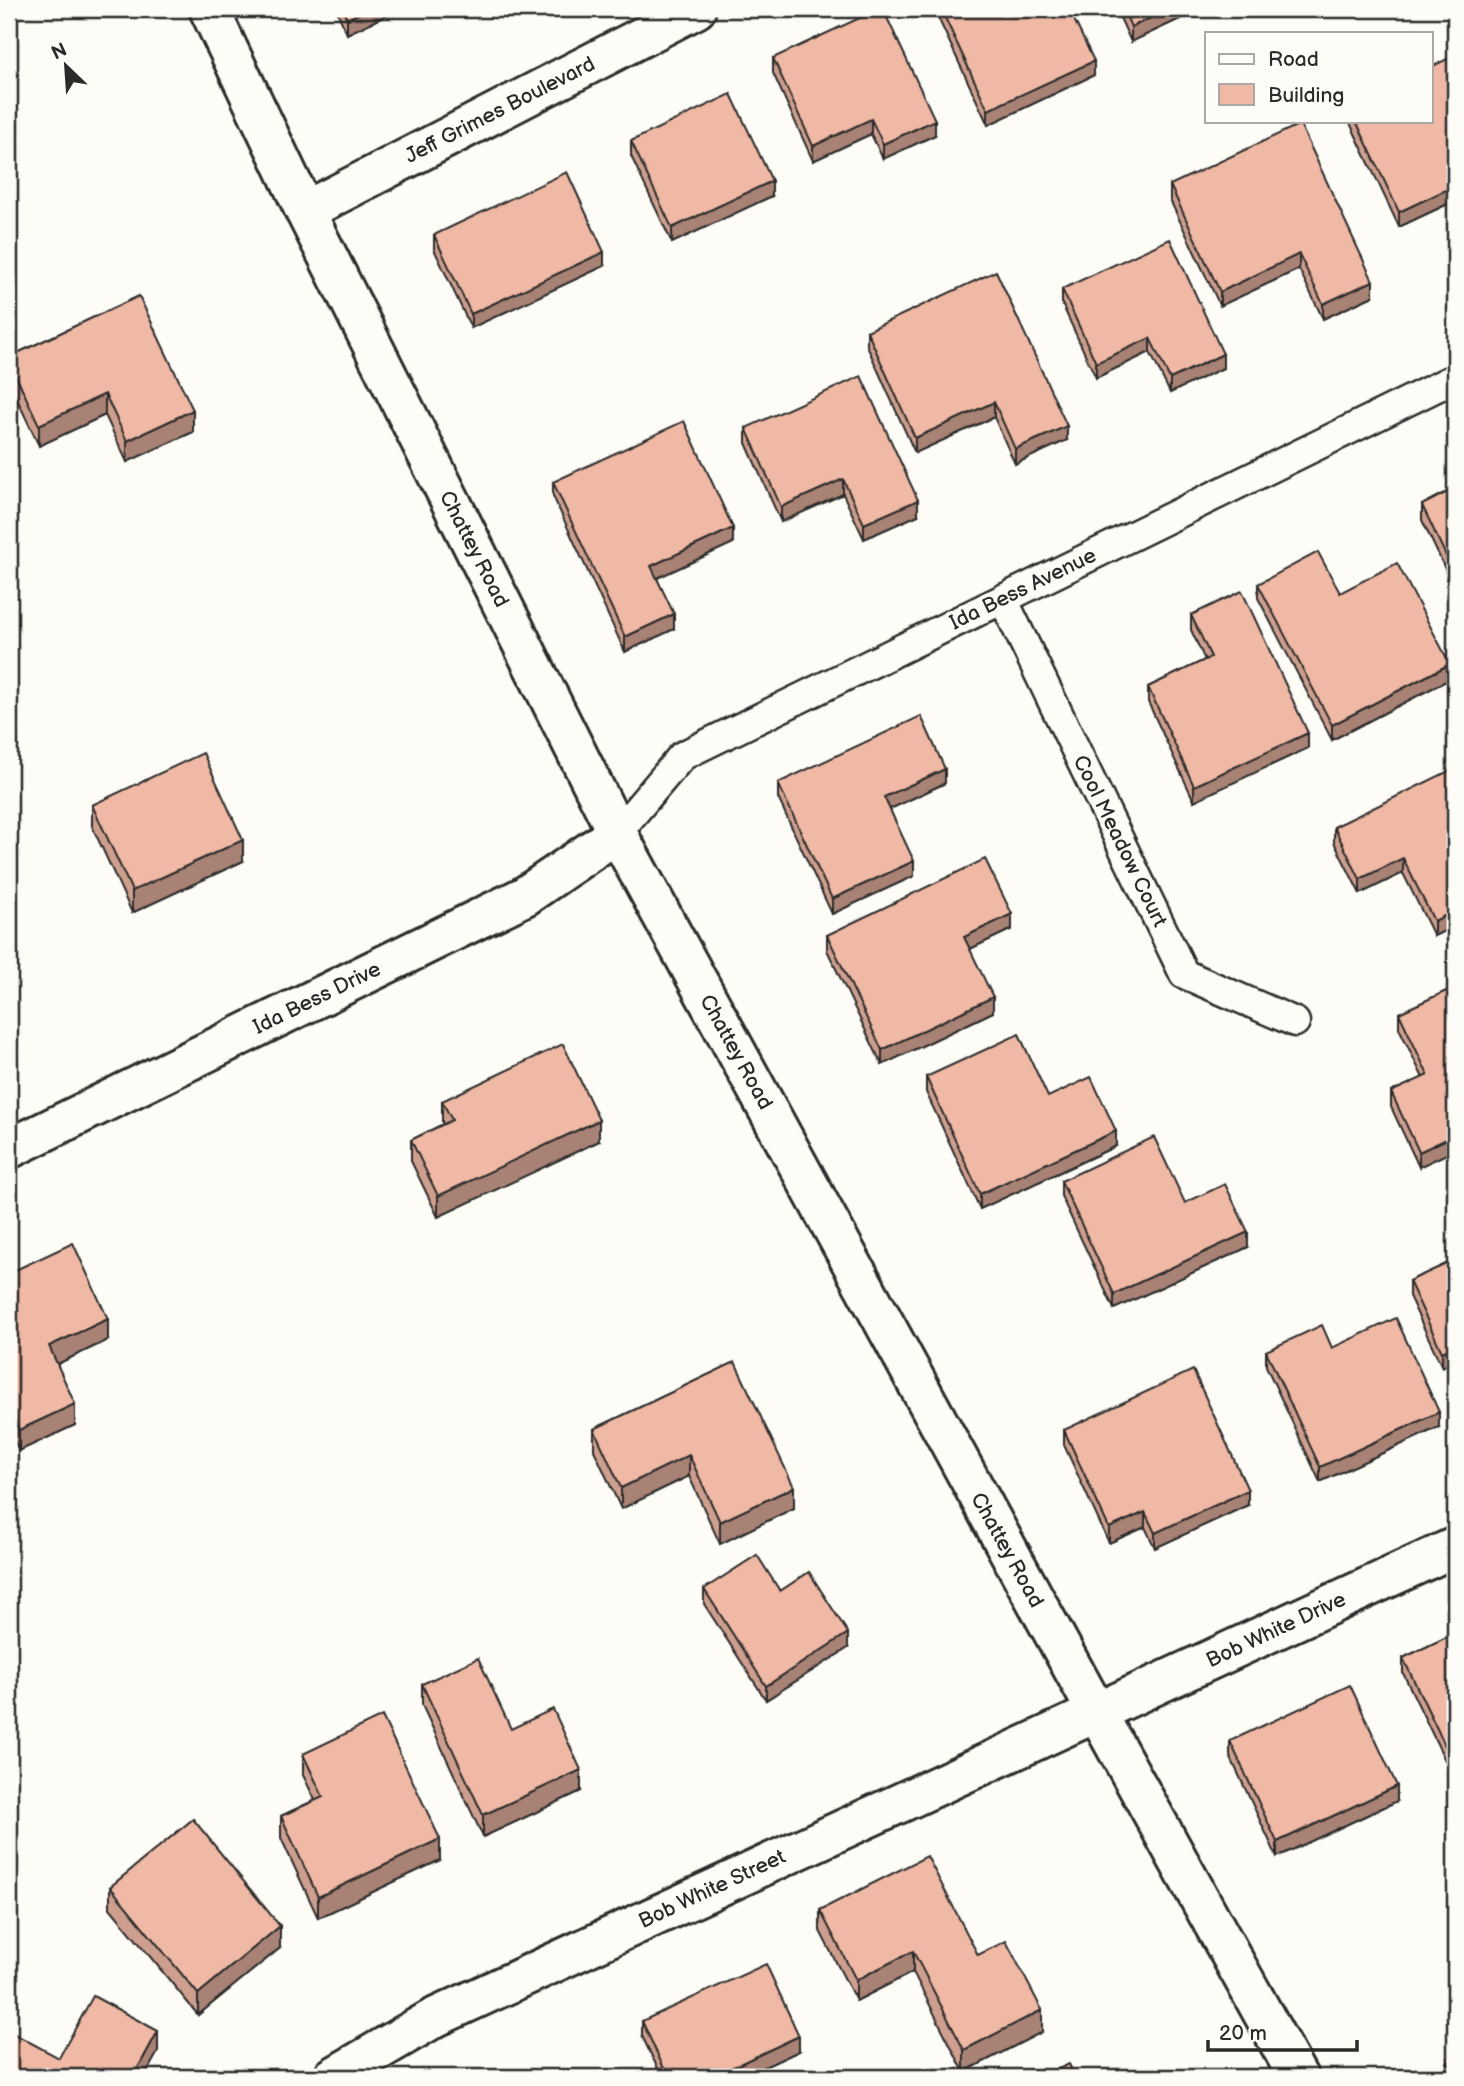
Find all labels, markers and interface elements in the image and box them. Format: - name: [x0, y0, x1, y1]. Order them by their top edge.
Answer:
- north arrow: [32, 32, 102, 102]
- legend: [1205, 32, 1432, 122]
- text: N: [48, 39, 71, 65]
- text: Road: [1268, 47, 1319, 72]
- street label: Jeff Grimes Boulevard: [401, 51, 599, 169]
- text: Building: [1268, 83, 1344, 108]
- street label: Chattey Road: [434, 487, 514, 611]
- street label: Ida Bess Avenue: [946, 543, 1100, 635]
- street label: Cool Meadow Court: [1068, 751, 1173, 931]
- street label: Ida Bess Drive: [249, 956, 385, 1040]
- street label: Chattey Road: [694, 990, 778, 1114]
- street label: Chattey Road: [965, 1488, 1049, 1612]
- street label: Bob White Drive: [1202, 1587, 1350, 1673]
- street label: Bob White Street: [635, 1844, 790, 1934]
- scale bar: [1208, 2009, 1357, 2053]
- text: 20 m: [1219, 2021, 1267, 2046]

